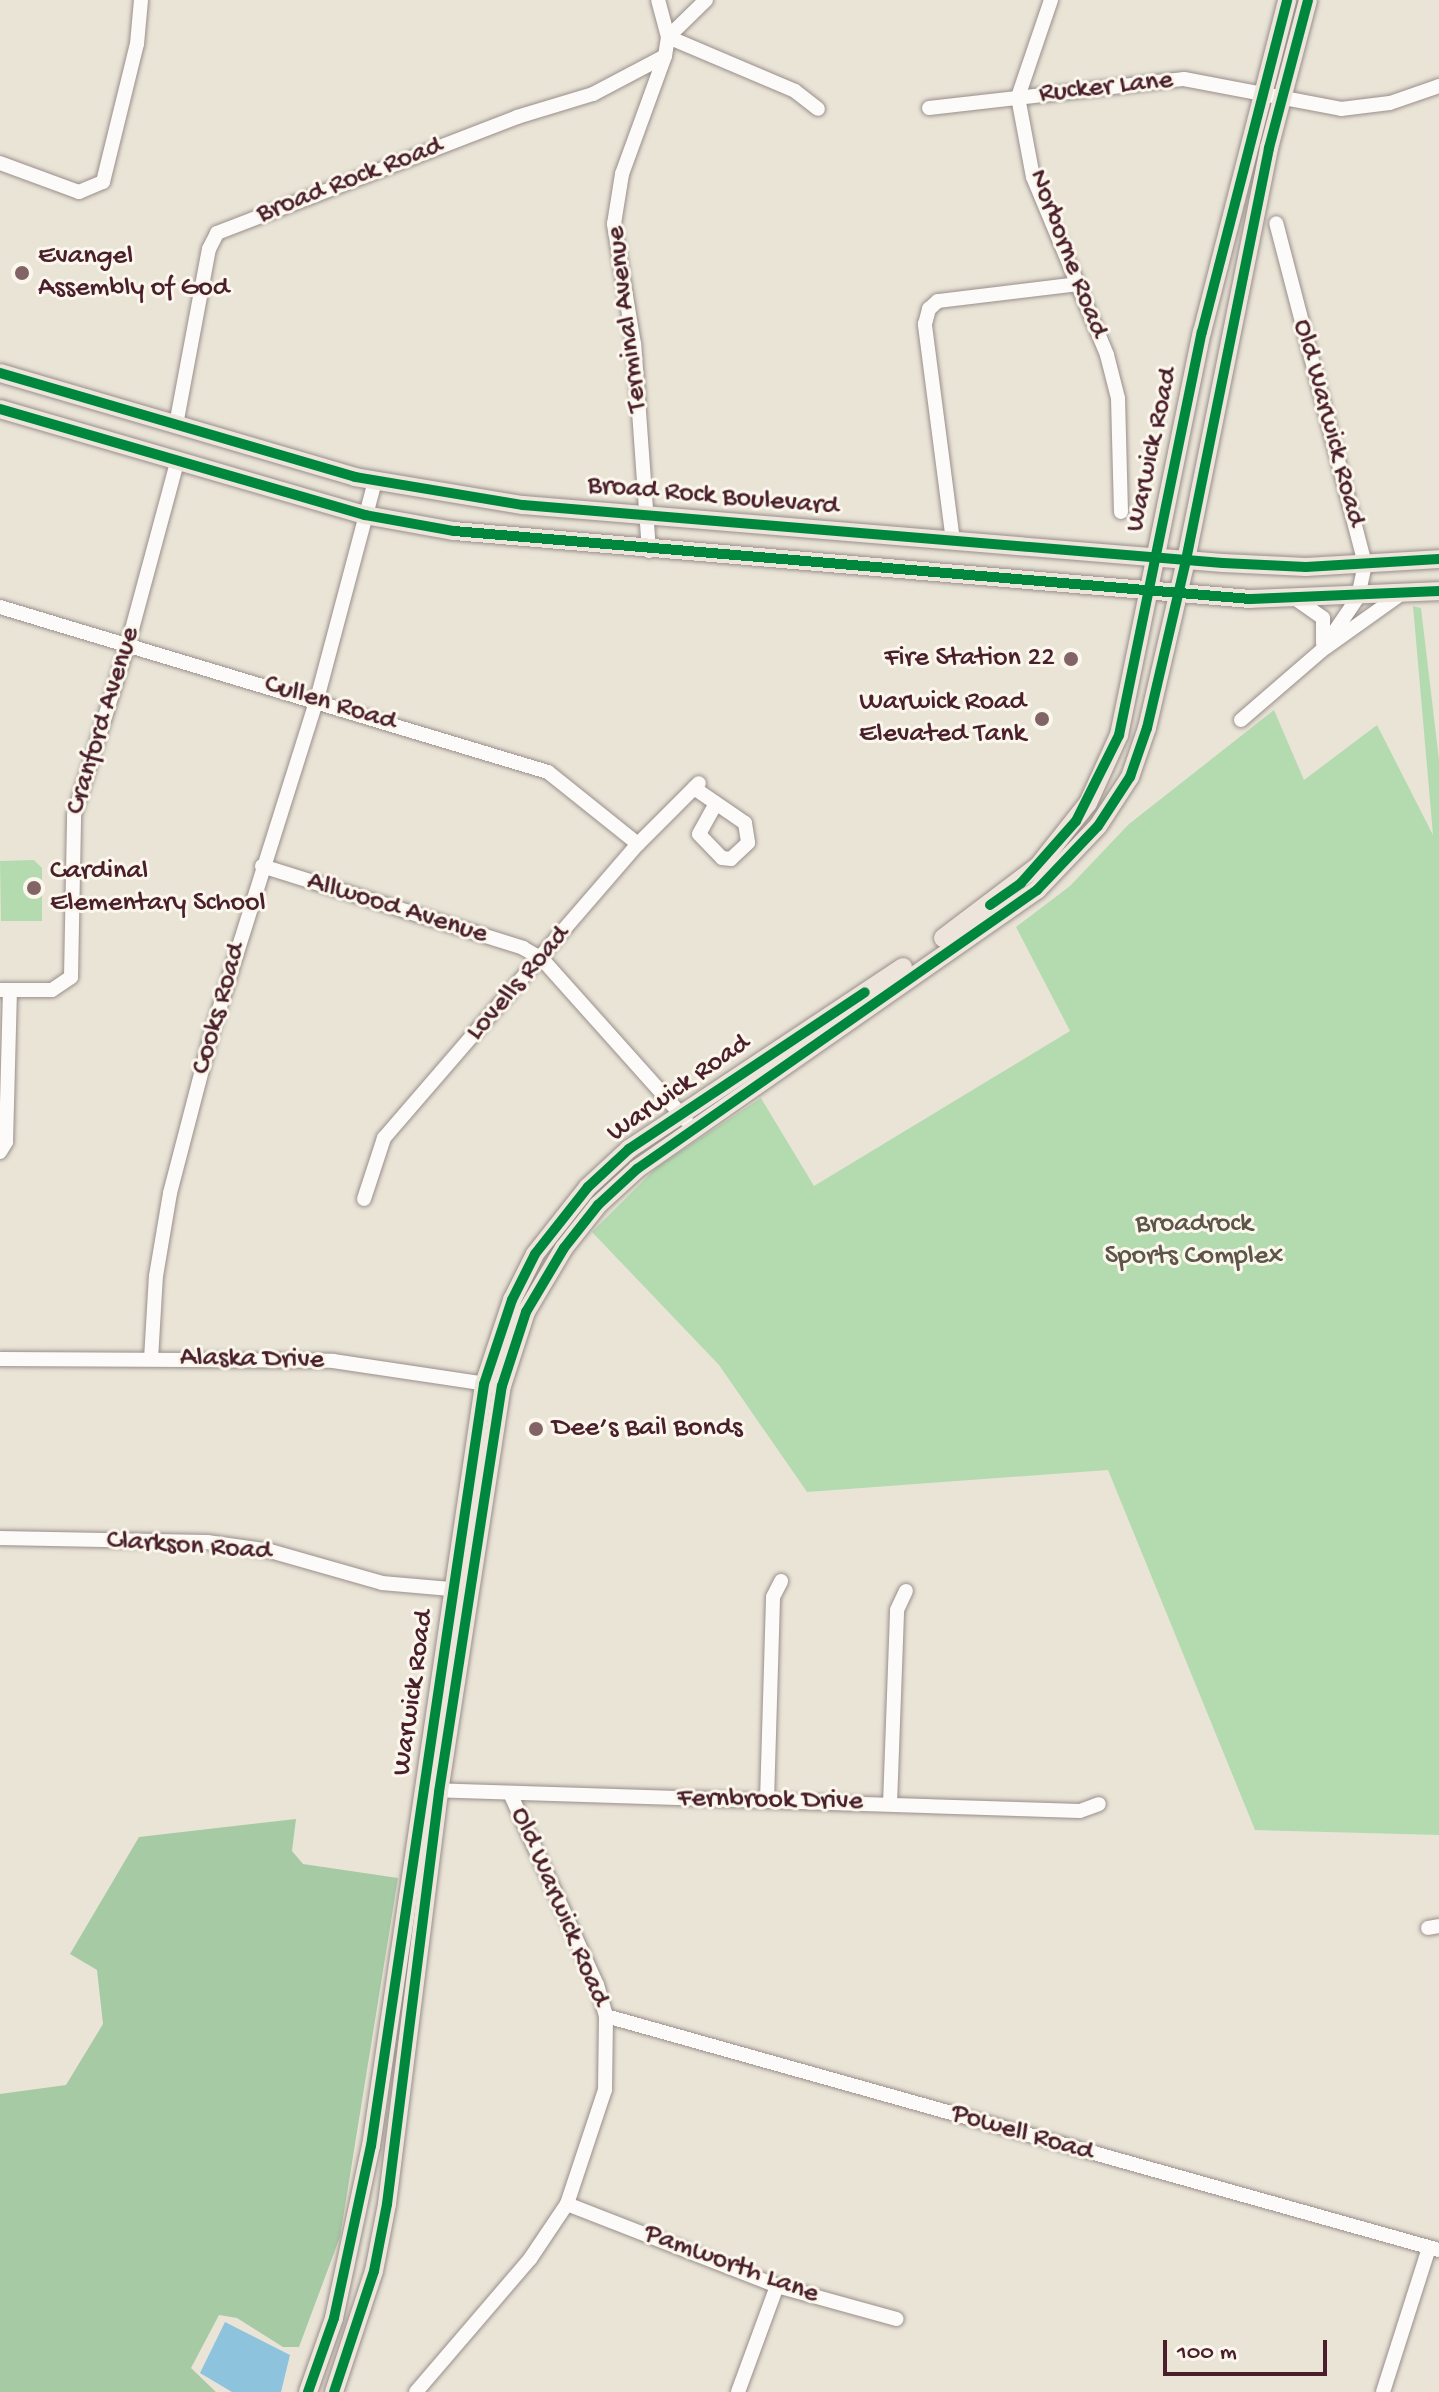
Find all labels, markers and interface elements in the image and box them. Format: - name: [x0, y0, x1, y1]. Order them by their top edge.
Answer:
- street label: Rucker Lane: [1037, 64, 1175, 112]
- street label: Broad Rock Road: [252, 130, 448, 232]
- street label: Norborne Road: [1020, 165, 1114, 343]
- street label: Terminal Avenue: [600, 224, 656, 414]
- place label: Evangel Assembly of God: [38, 240, 229, 306]
- marker: Evangel Assembly of God: [13, 264, 31, 282]
- street label: Old Warwick Road: [1284, 316, 1372, 530]
- street label: Warwick Road: [1119, 365, 1187, 535]
- street label: Broad Rock Boulevard: [586, 469, 840, 525]
- street label: Cranford Avenue: [60, 623, 148, 819]
- place label: Fire Station 22: [884, 642, 1055, 676]
- marker: Fire Station 22: [1062, 650, 1080, 668]
- street label: Cullen Road: [260, 668, 400, 740]
- place label: Warwick Road Elevated Tank: [859, 686, 1026, 752]
- marker: Warwick Road Elevated Tank: [1033, 710, 1051, 728]
- place label: Cardinal Elementary School: [50, 855, 266, 921]
- street label: Allwood Avenue: [303, 866, 491, 952]
- marker: Cardinal Elementary School: [25, 879, 43, 897]
- street label: Lovells Road: [460, 919, 578, 1049]
- street label: Cooks Road: [185, 940, 255, 1078]
- street label: Warwick Road: [601, 1027, 757, 1151]
- park label: Broadrock Sports Complex: [1105, 1208, 1283, 1274]
- street label: Alaska Drive: [180, 1342, 324, 1378]
- place label: Dee’s Bail Bonds: [552, 1412, 742, 1446]
- marker: Dee’s Bail Bonds: [527, 1420, 545, 1438]
- street label: Clarkson Road: [105, 1524, 273, 1570]
- street label: Warwick Road: [386, 1608, 442, 1778]
- street label: Fernbrook Drive: [677, 1783, 863, 1819]
- street label: Old Warwick Road: [502, 1802, 616, 2012]
- street label: Powell Road: [947, 2098, 1097, 2170]
- street label: Pamworth Lane: [639, 2218, 823, 2312]
- scale bar: [1167, 2324, 1331, 2374]
- text: 100 m: [1177, 2339, 1237, 2368]

